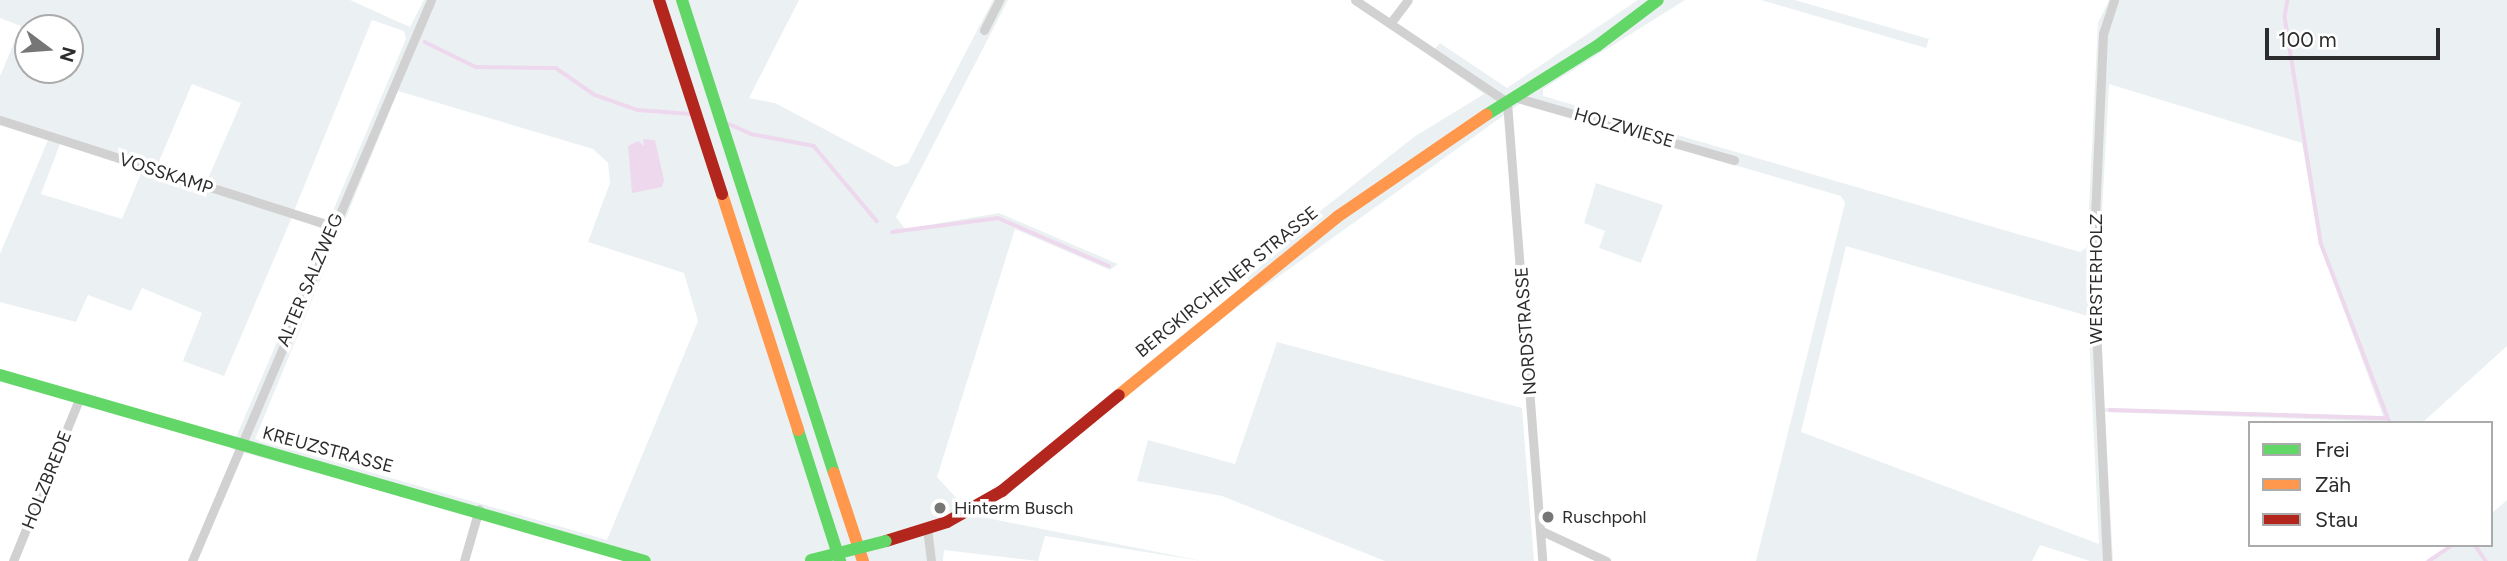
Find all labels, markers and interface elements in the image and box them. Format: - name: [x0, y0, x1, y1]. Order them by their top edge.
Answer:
- north arrow: [14, 14, 84, 84]
- scale bar: [2269, 14, 2444, 58]
- text: 100 m: [2278, 27, 2337, 52]
- text: N: [55, 44, 81, 65]
- street label: HOLZWIESE: [1572, 103, 1676, 153]
- street label: VOSSKAMP: [116, 149, 216, 199]
- street label: BERGKIRCHENER STRASSE: [1131, 202, 1323, 362]
- street label: ALTER SALZWEG: [272, 210, 348, 350]
- street label: WERSTERHOLZ: [2085, 214, 2107, 344]
- street label: NORDSTRASSE: [1511, 266, 1541, 396]
- legend: [2248, 421, 2493, 547]
- street label: KREUZSTRASSE: [260, 422, 396, 478]
- street label: HOLZBREDE: [17, 428, 77, 532]
- text: Frei: [2315, 437, 2350, 462]
- text: Zäh: [2315, 472, 2351, 497]
- place label: Hinterm Busch: [954, 497, 1073, 519]
- marker: Hinterm Busch: [932, 500, 948, 516]
- place label: Ruschpohl: [1562, 506, 1647, 528]
- text: Stau: [2315, 507, 2358, 532]
- marker: Ruschpohl: [1540, 509, 1556, 525]

